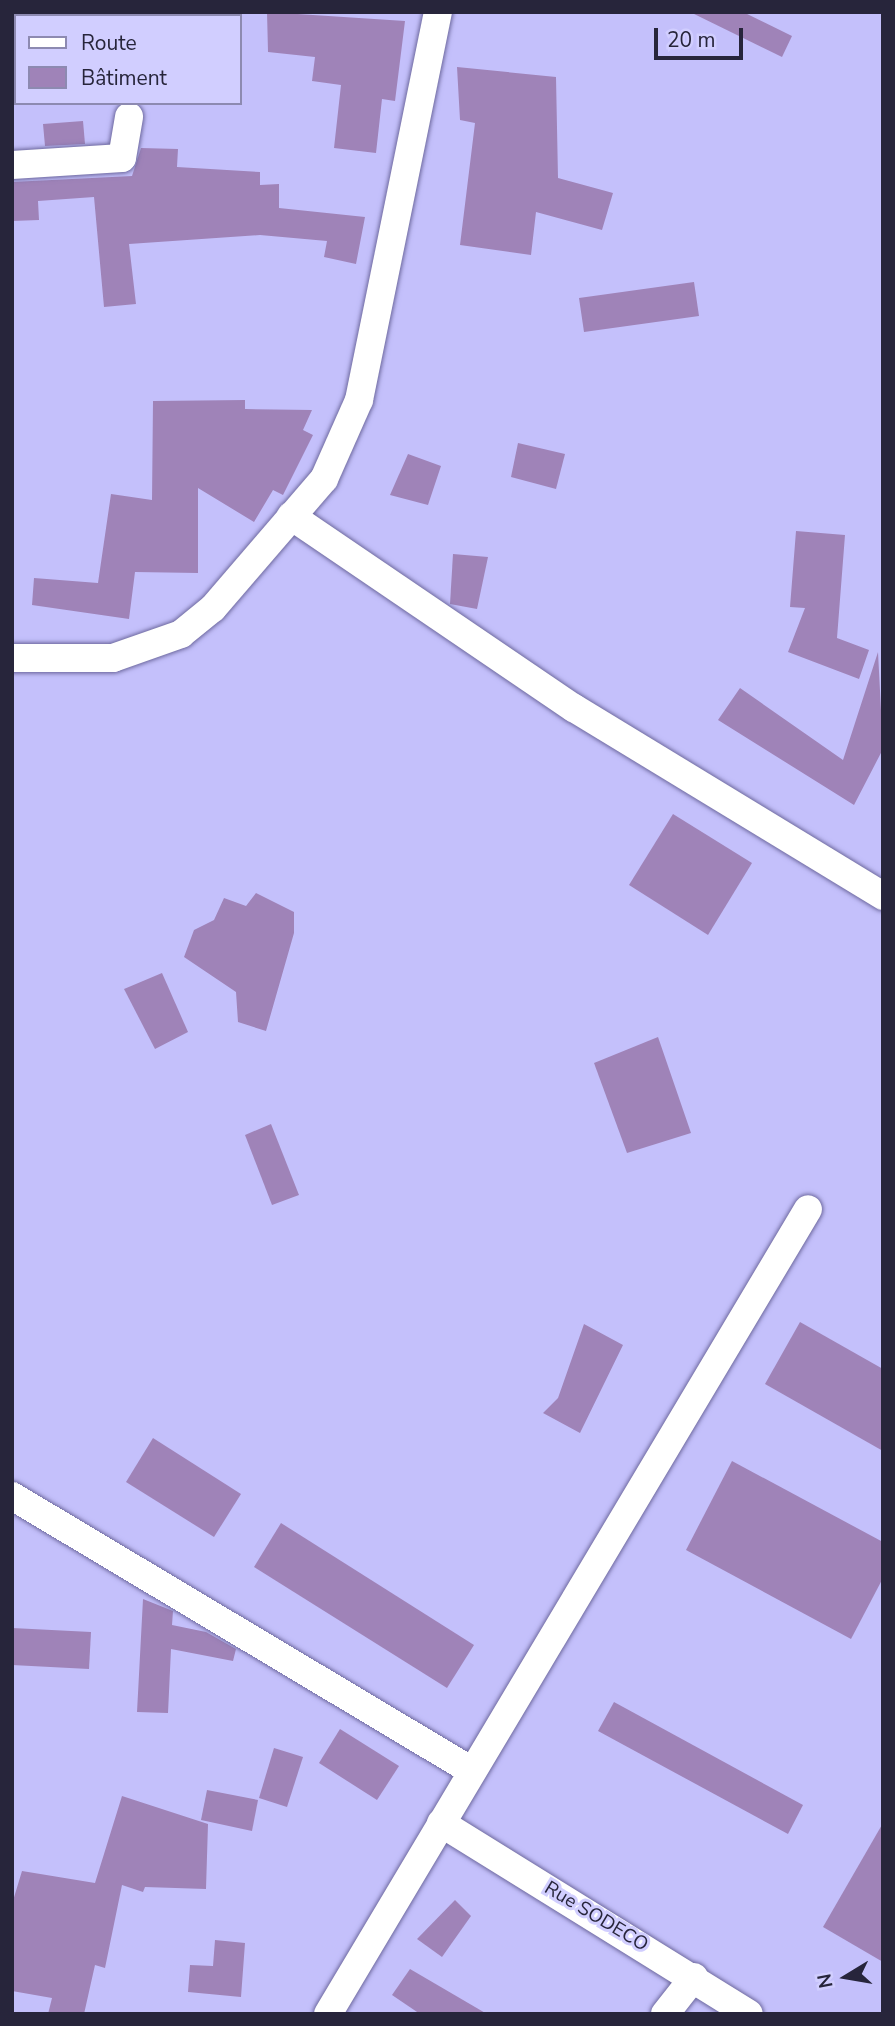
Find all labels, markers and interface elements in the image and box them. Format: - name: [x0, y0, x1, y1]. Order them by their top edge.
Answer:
- legend: [14, 14, 242, 105]
- scale bar: [657, 14, 746, 58]
- text: 20 m: [667, 26, 716, 54]
- text: Route: [81, 29, 137, 57]
- text: Bâtiment: [81, 64, 167, 92]
- street label: Rue SODECO: [540, 1877, 652, 1957]
- north arrow: [811, 1942, 881, 2012]
- text: N: [811, 1972, 840, 1990]

